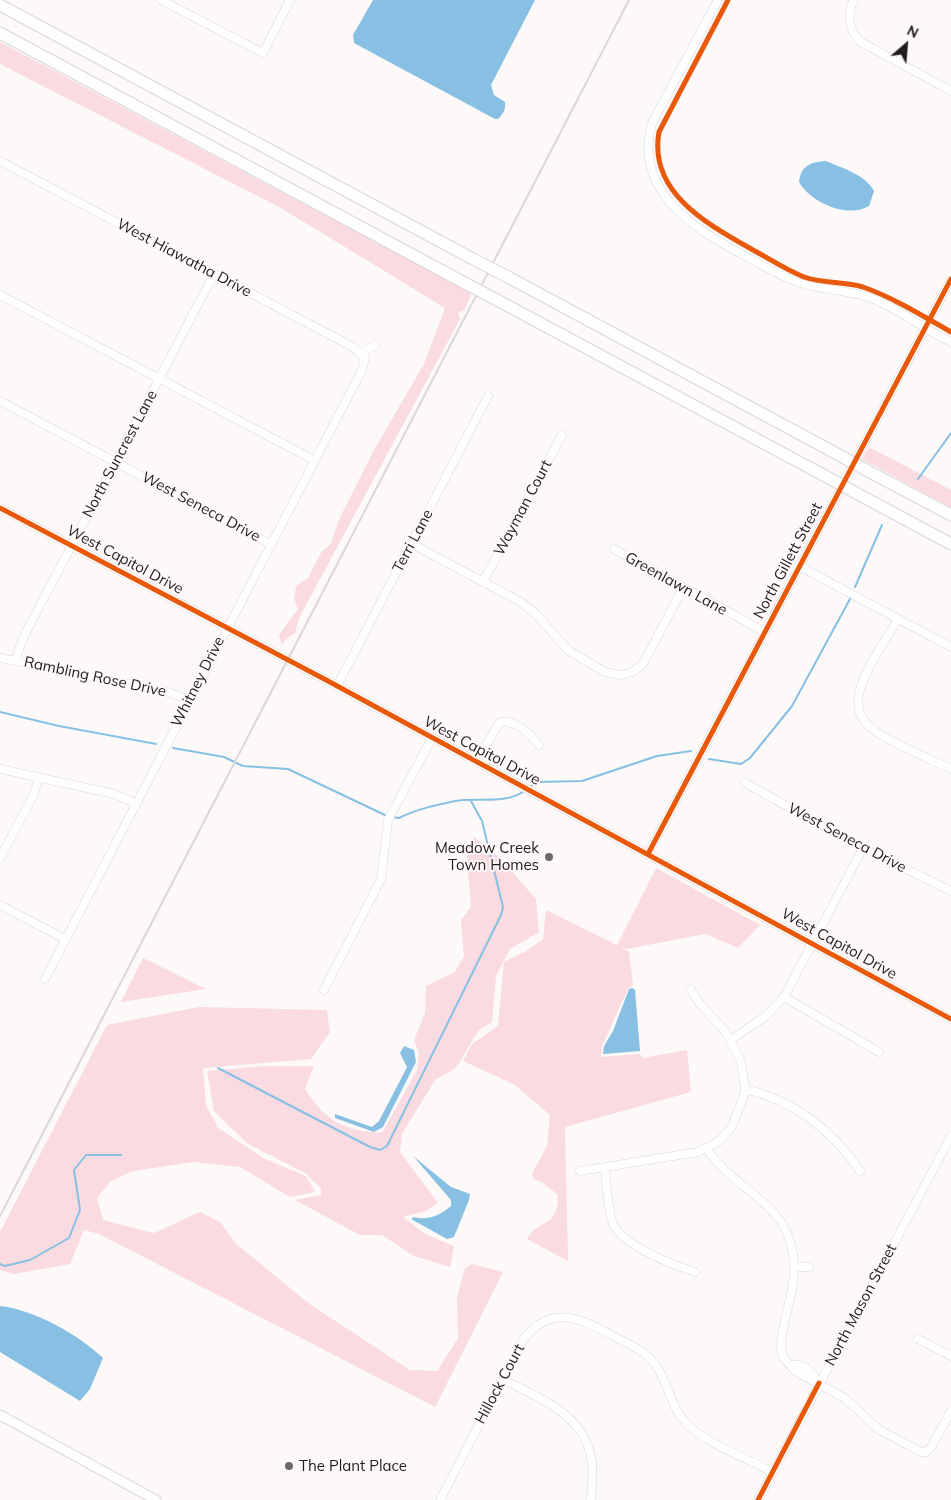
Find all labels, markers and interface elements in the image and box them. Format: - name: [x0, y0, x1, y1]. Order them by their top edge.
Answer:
- north arrow: [881, 20, 931, 70]
- text: N: [904, 21, 922, 42]
- street label: West Hiawatha Drive: [114, 215, 254, 301]
- street label: North Suncrest Lane: [79, 387, 161, 521]
- street label: Wayman Court: [490, 457, 556, 559]
- street label: West Seneca Drive: [139, 468, 263, 546]
- street label: North Gillett Street: [750, 500, 826, 622]
- street label: Terri Lane: [389, 507, 437, 575]
- street label: West Capitol Drive: [64, 522, 186, 598]
- street label: Greenlawn Lane: [622, 549, 730, 619]
- street label: Whitney Drive: [167, 634, 229, 730]
- street label: Rambling Rose Drive: [22, 653, 168, 701]
- street label: West Capitol Drive: [421, 713, 543, 789]
- street label: West Seneca Drive: [785, 799, 909, 877]
- place label: Meadow Creek Town Homes: [435, 839, 539, 874]
- marker: Meadow Creek Town Homes: [543, 851, 555, 863]
- street label: West Capitol Drive: [778, 905, 900, 983]
- street label: North Mason Street: [821, 1241, 901, 1369]
- street label: Hillock Court: [471, 1341, 529, 1427]
- place label: The Plant Place: [299, 1457, 407, 1475]
- marker: The Plant Place: [283, 1460, 295, 1472]

